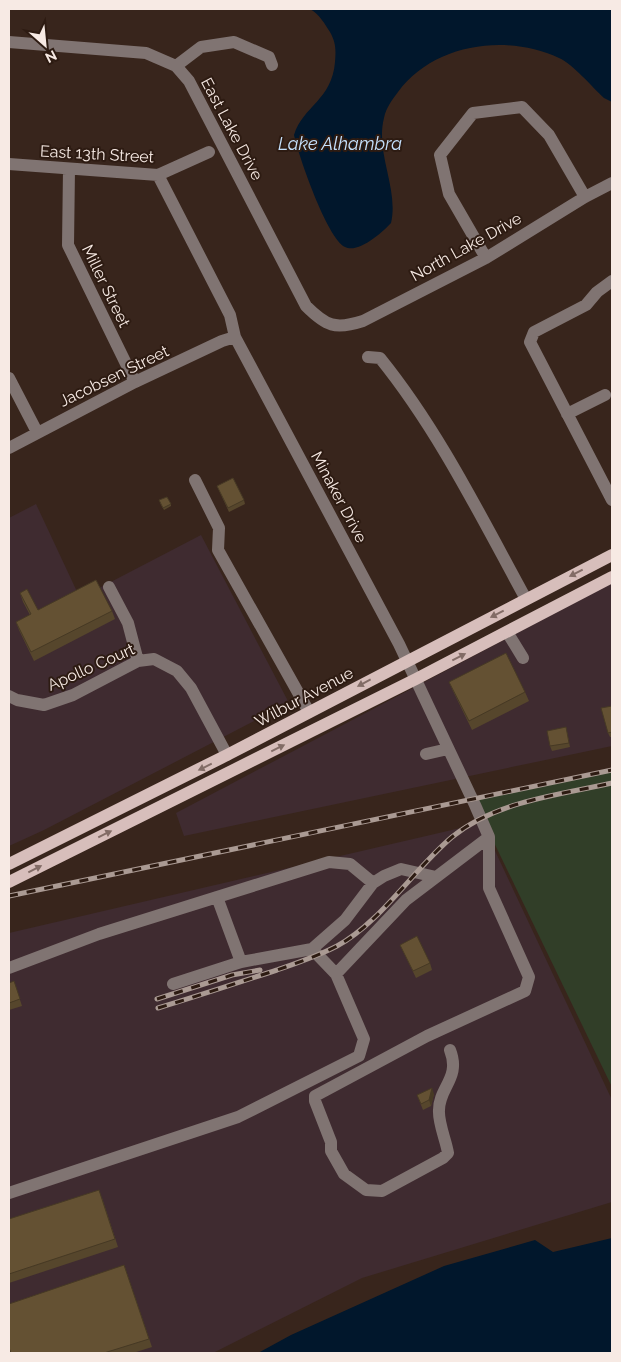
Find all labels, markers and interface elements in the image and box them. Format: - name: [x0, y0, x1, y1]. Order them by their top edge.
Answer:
- north arrow: [20, 20, 70, 70]
- text: N: [43, 47, 59, 66]
- street label: East Lake Drive: [197, 75, 267, 183]
- water label: Lake Alhambra: [278, 133, 402, 154]
- street label: East 13th Street: [40, 142, 155, 167]
- street label: North Lake Drive: [407, 209, 525, 285]
- street label: Miller Street: [78, 242, 134, 331]
- street label: Jacobsen Street: [56, 341, 172, 411]
- street label: Minaker Drive: [307, 448, 371, 546]
- one-way arrow: [569, 569, 584, 577]
- one-way arrow: [490, 610, 504, 618]
- street label: Apollo Court: [44, 639, 138, 695]
- one-way arrow: [452, 653, 466, 661]
- street label: Wilbur Avenue: [251, 663, 357, 731]
- one-way arrow: [357, 679, 371, 687]
- one-way arrow: [271, 744, 285, 752]
- one-way arrow: [197, 763, 212, 771]
- one-way arrow: [98, 830, 112, 838]
- one-way arrow: [28, 865, 42, 873]

